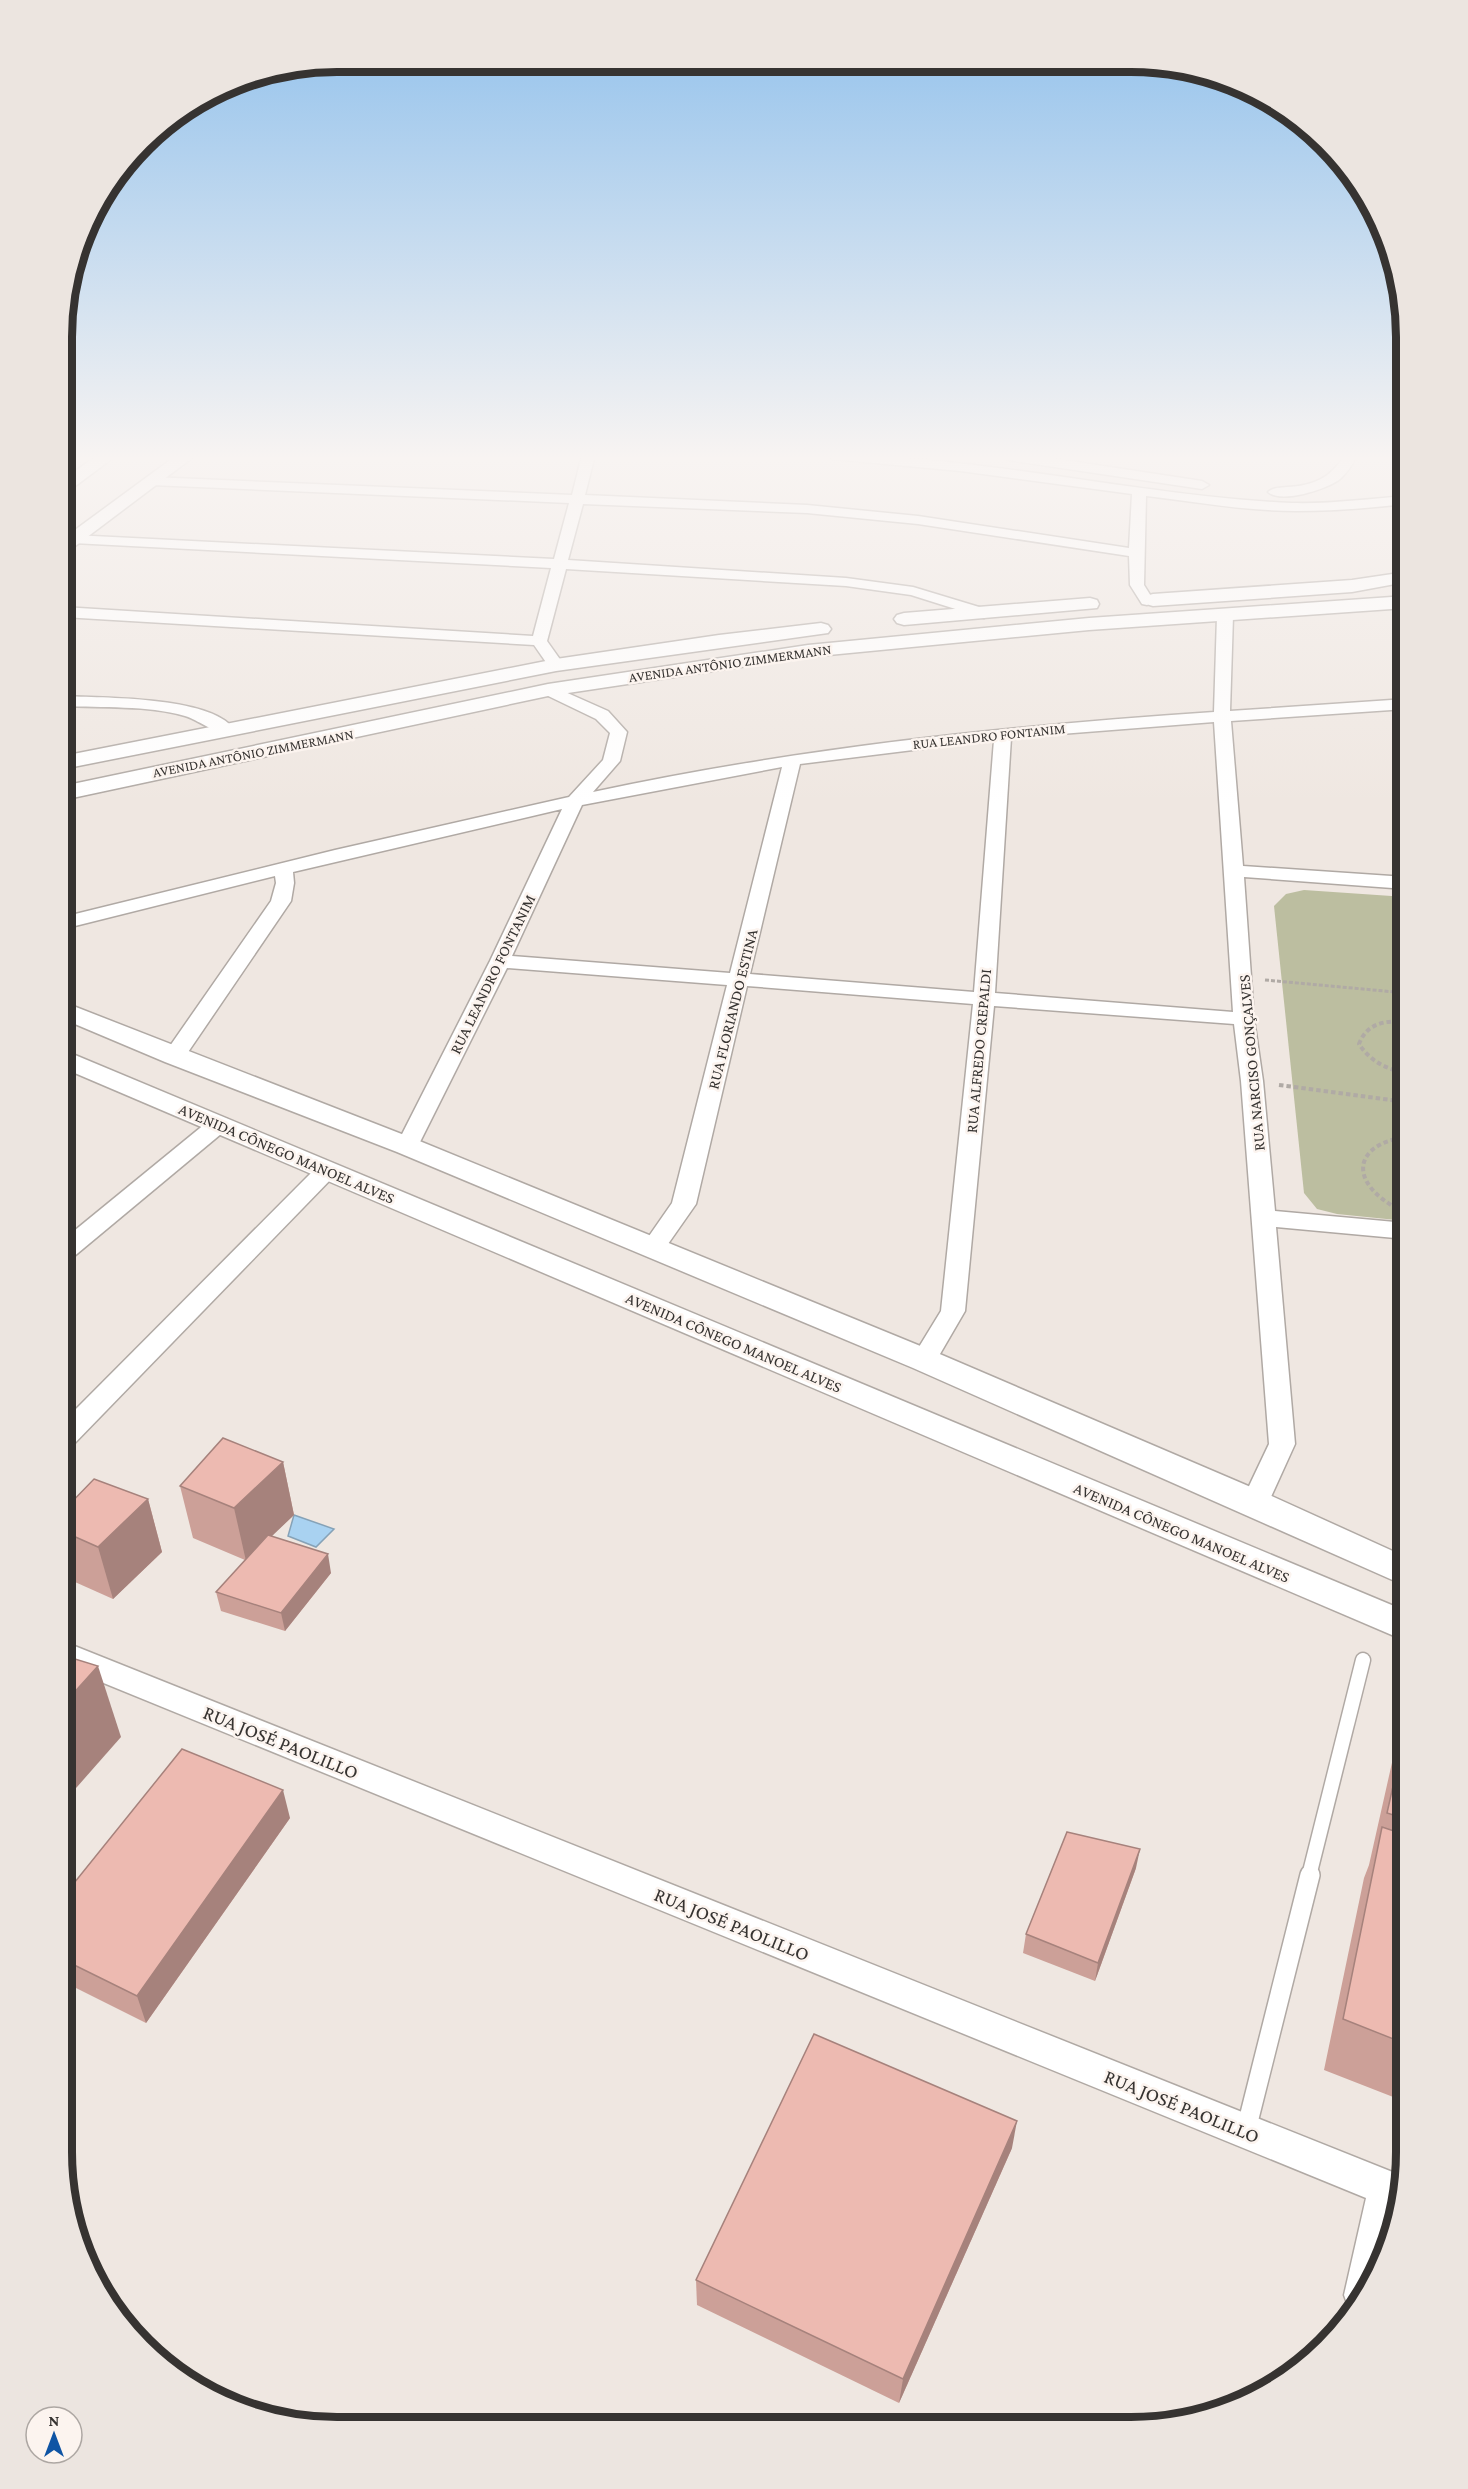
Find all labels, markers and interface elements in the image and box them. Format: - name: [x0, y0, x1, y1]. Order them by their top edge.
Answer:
- street label: AVENIDA ANTÔNIO ZIMMERMANN: [628, 641, 832, 685]
- street label: RUA LEANDRO FONTANIM: [912, 720, 1066, 752]
- street label: AVENIDA ANTÔNIO ZIMMERMANN: [151, 726, 355, 780]
- street label: RUA LEANDRO FONTANIM: [446, 892, 538, 1057]
- street label: RUA FLORIANDO ESTINA: [704, 926, 761, 1091]
- street label: RUA ALFREDO CREPALDI: [963, 968, 994, 1134]
- street label: RUA NARCISO GONÇALVES: [1235, 974, 1269, 1152]
- street label: AVENIDA CÔNEGO MANOEL ALVES: [176, 1100, 397, 1207]
- street label: AVENIDA CÔNEGO MANOEL ALVES: [623, 1289, 844, 1396]
- street label: AVENIDA CÔNEGO MANOEL ALVES: [1071, 1479, 1292, 1586]
- street label: RUA JOSÉ PAOLILLO: [200, 1701, 362, 1784]
- street label: RUA JOSÉ PAOLILLO: [651, 1883, 813, 1966]
- street label: RUA JOSÉ PAOLILLO: [1101, 2065, 1263, 2148]
- north arrow: [24, 2405, 84, 2465]
- text: N: [49, 2412, 60, 2429]

